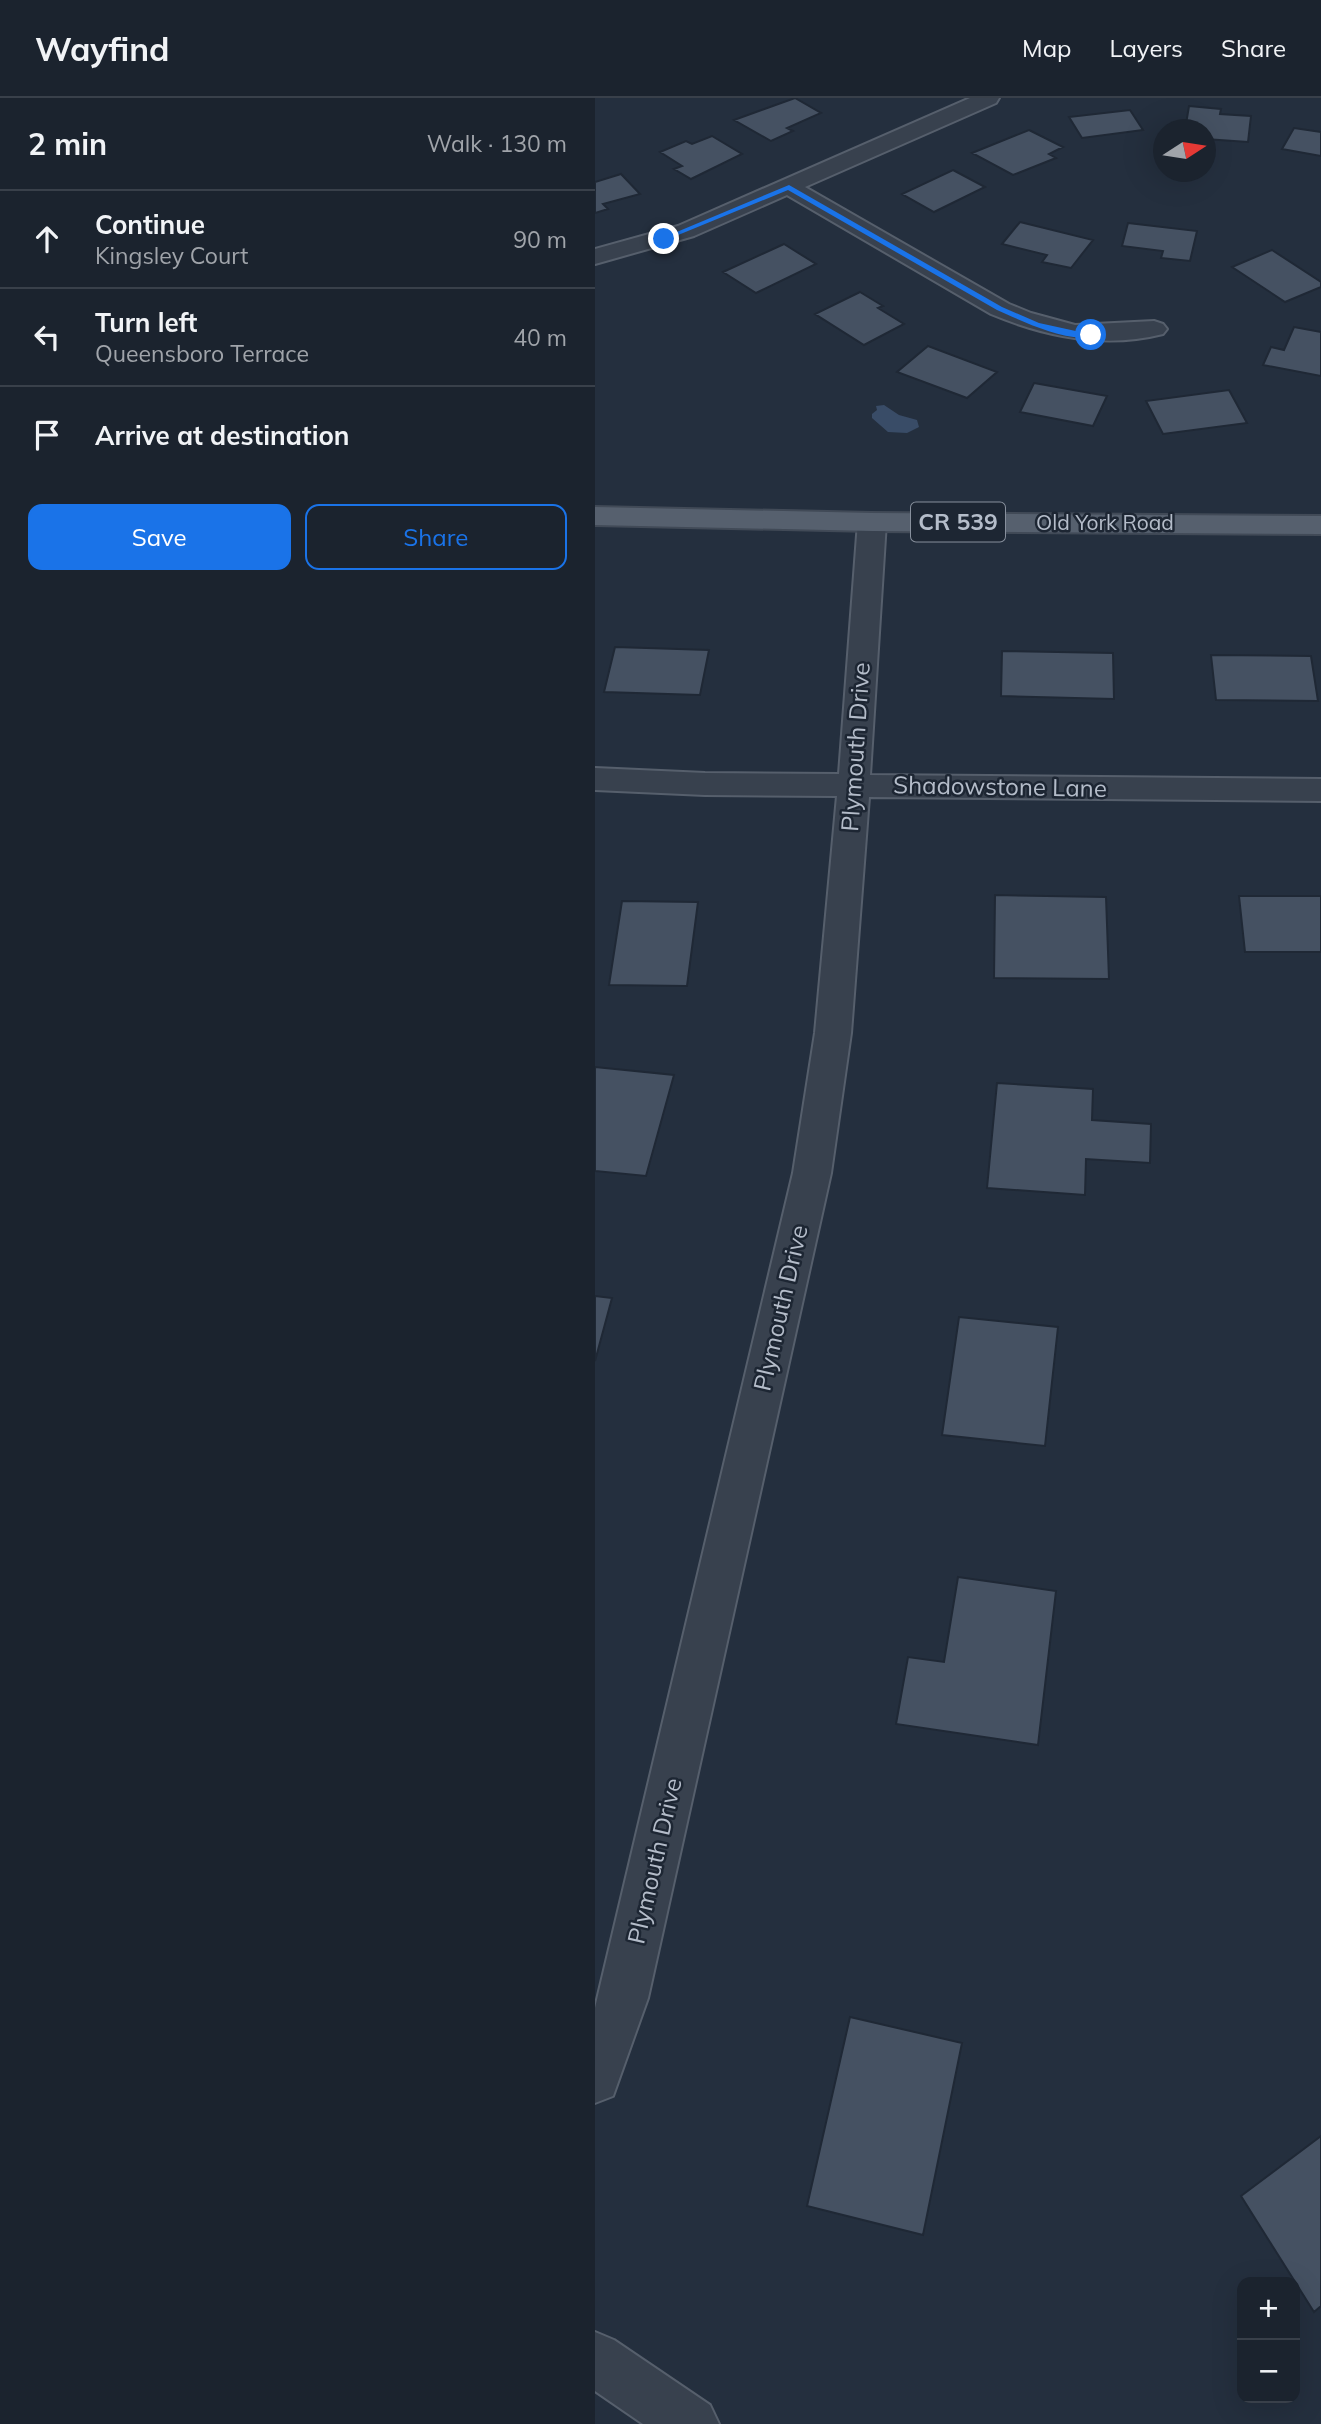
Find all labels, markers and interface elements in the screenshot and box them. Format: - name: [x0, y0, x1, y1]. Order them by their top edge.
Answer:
- text: Wayfind: [35, 28, 170, 69]
- text: Map: [1022, 33, 1071, 63]
- text: Layers: [1109, 33, 1183, 63]
- text: Share: [1221, 33, 1286, 63]
- north arrow: [1153, 119, 1216, 182]
- text: 2 min: [28, 125, 107, 163]
- text: Walk · 130 m: [427, 129, 567, 158]
- text: Continue: [95, 208, 205, 241]
- icon: ahead: [28, 220, 66, 258]
- route end: [648, 223, 679, 254]
- text: 90 m: [513, 225, 567, 254]
- text: Kingsley Court: [95, 241, 248, 270]
- text: Turn left: [95, 306, 197, 339]
- icon: left: [28, 318, 66, 356]
- route start: [1075, 319, 1106, 350]
- text: 40 m: [513, 323, 567, 352]
- text: Queensboro Terrace: [95, 339, 309, 368]
- icon: arrive: [28, 416, 66, 454]
- text: Arrive at destination: [95, 419, 350, 452]
- road number: CR 539: [911, 502, 1005, 542]
- button: Save: [28, 504, 291, 570]
- button: Share: [305, 504, 567, 570]
- street label: Old York Road: [1036, 509, 1174, 535]
- street label: Plymouth Drive: [834, 661, 876, 832]
- street label: Shadowstone Lane: [893, 769, 1107, 803]
- street label: Plymouth Drive: [746, 1222, 814, 1394]
- street label: Plymouth Drive: [620, 1775, 688, 1947]
- map controls: [1237, 2277, 1300, 2403]
- button: +: [1237, 2277, 1300, 2340]
- button: −: [1237, 2340, 1300, 2403]

